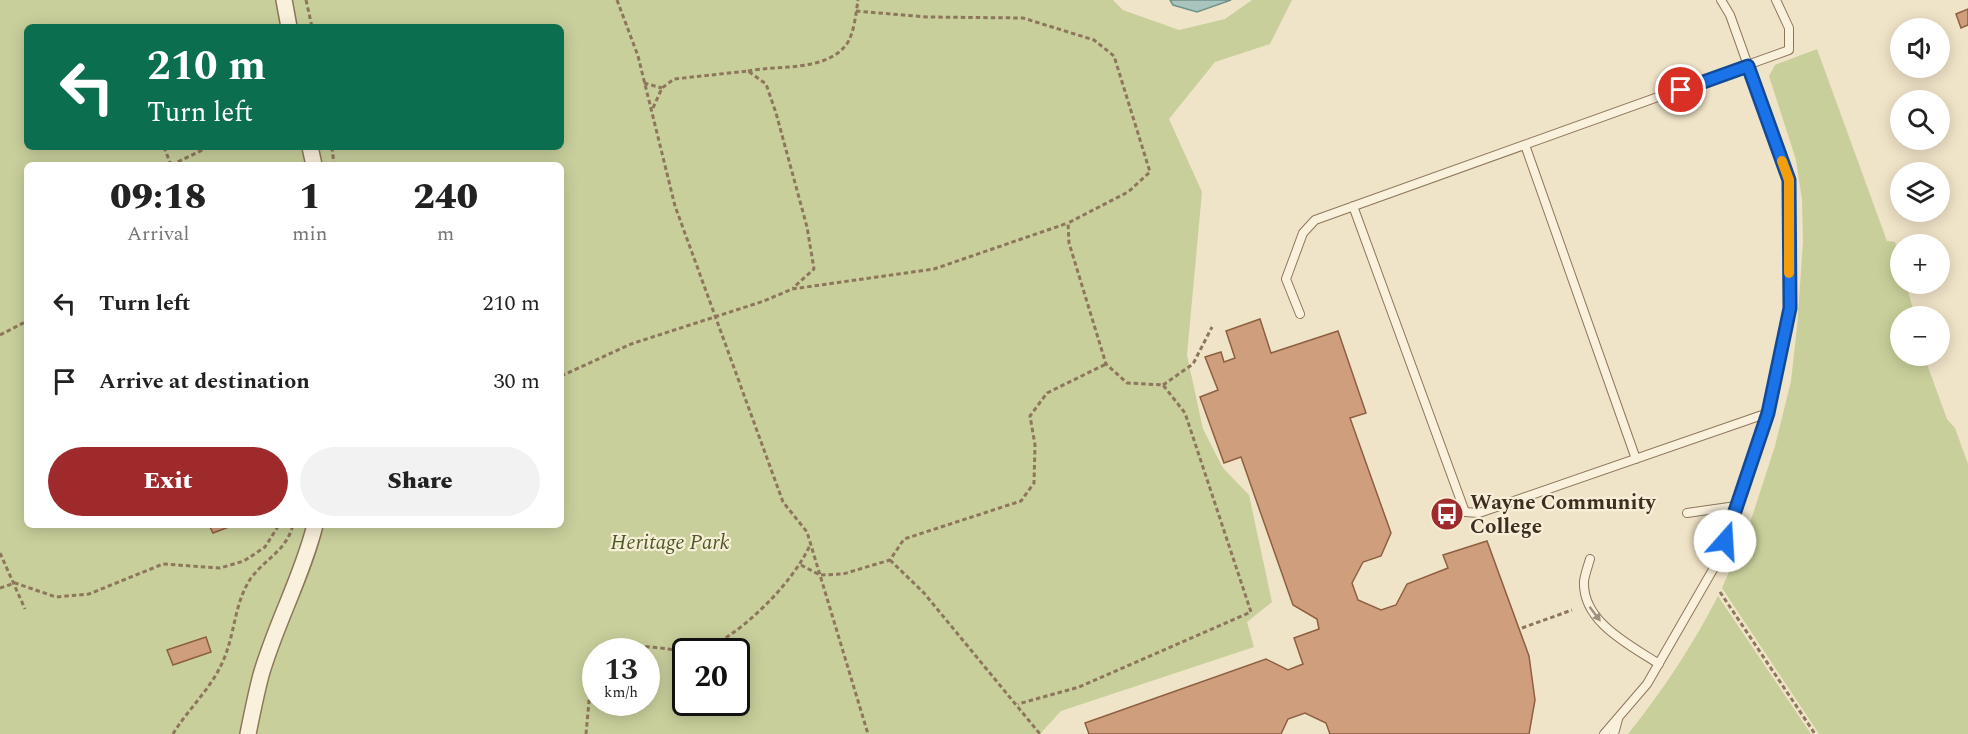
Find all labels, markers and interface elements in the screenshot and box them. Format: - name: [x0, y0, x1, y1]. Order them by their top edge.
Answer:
- map controls: [1890, 18, 1950, 366]
- button: sound: [1890, 18, 1950, 78]
- text: 210 m: [147, 35, 266, 98]
- icon: left: [48, 48, 126, 126]
- pin: [1655, 64, 1706, 115]
- icon: arrive: [1664, 73, 1697, 106]
- button: search: [1890, 90, 1950, 150]
- text: Turn left: [147, 92, 253, 134]
- button: layers: [1890, 162, 1950, 222]
- text: 09:18: [110, 170, 206, 225]
- text: 1: [299, 170, 321, 225]
- text: 240: [413, 170, 478, 225]
- text: Arrival: [127, 219, 189, 249]
- text: min: [292, 219, 327, 249]
- text: m: [437, 219, 454, 249]
- button: +: [1890, 234, 1950, 294]
- icon: left: [48, 287, 81, 320]
- text: Turn left: [99, 287, 191, 320]
- text: 210 m: [483, 287, 540, 320]
- button: −: [1890, 306, 1950, 366]
- icon: arrive: [48, 365, 81, 398]
- text: Arrive at destination: [99, 365, 310, 398]
- text: 30 m: [494, 365, 540, 398]
- button: Exit: [48, 447, 288, 516]
- button: Share: [300, 447, 540, 516]
- place label: Wayne Community College: [1470, 487, 1657, 543]
- bus stop icon: Wayne Community College: [1429, 496, 1465, 532]
- position arrow: [1693, 509, 1757, 573]
- park label: Heritage Park: [611, 527, 730, 559]
- one-way arrow: [1589, 606, 1601, 621]
- speed limit sign: 20: [672, 638, 750, 716]
- text: 13: [604, 647, 638, 693]
- text: km/h: [604, 681, 638, 704]

